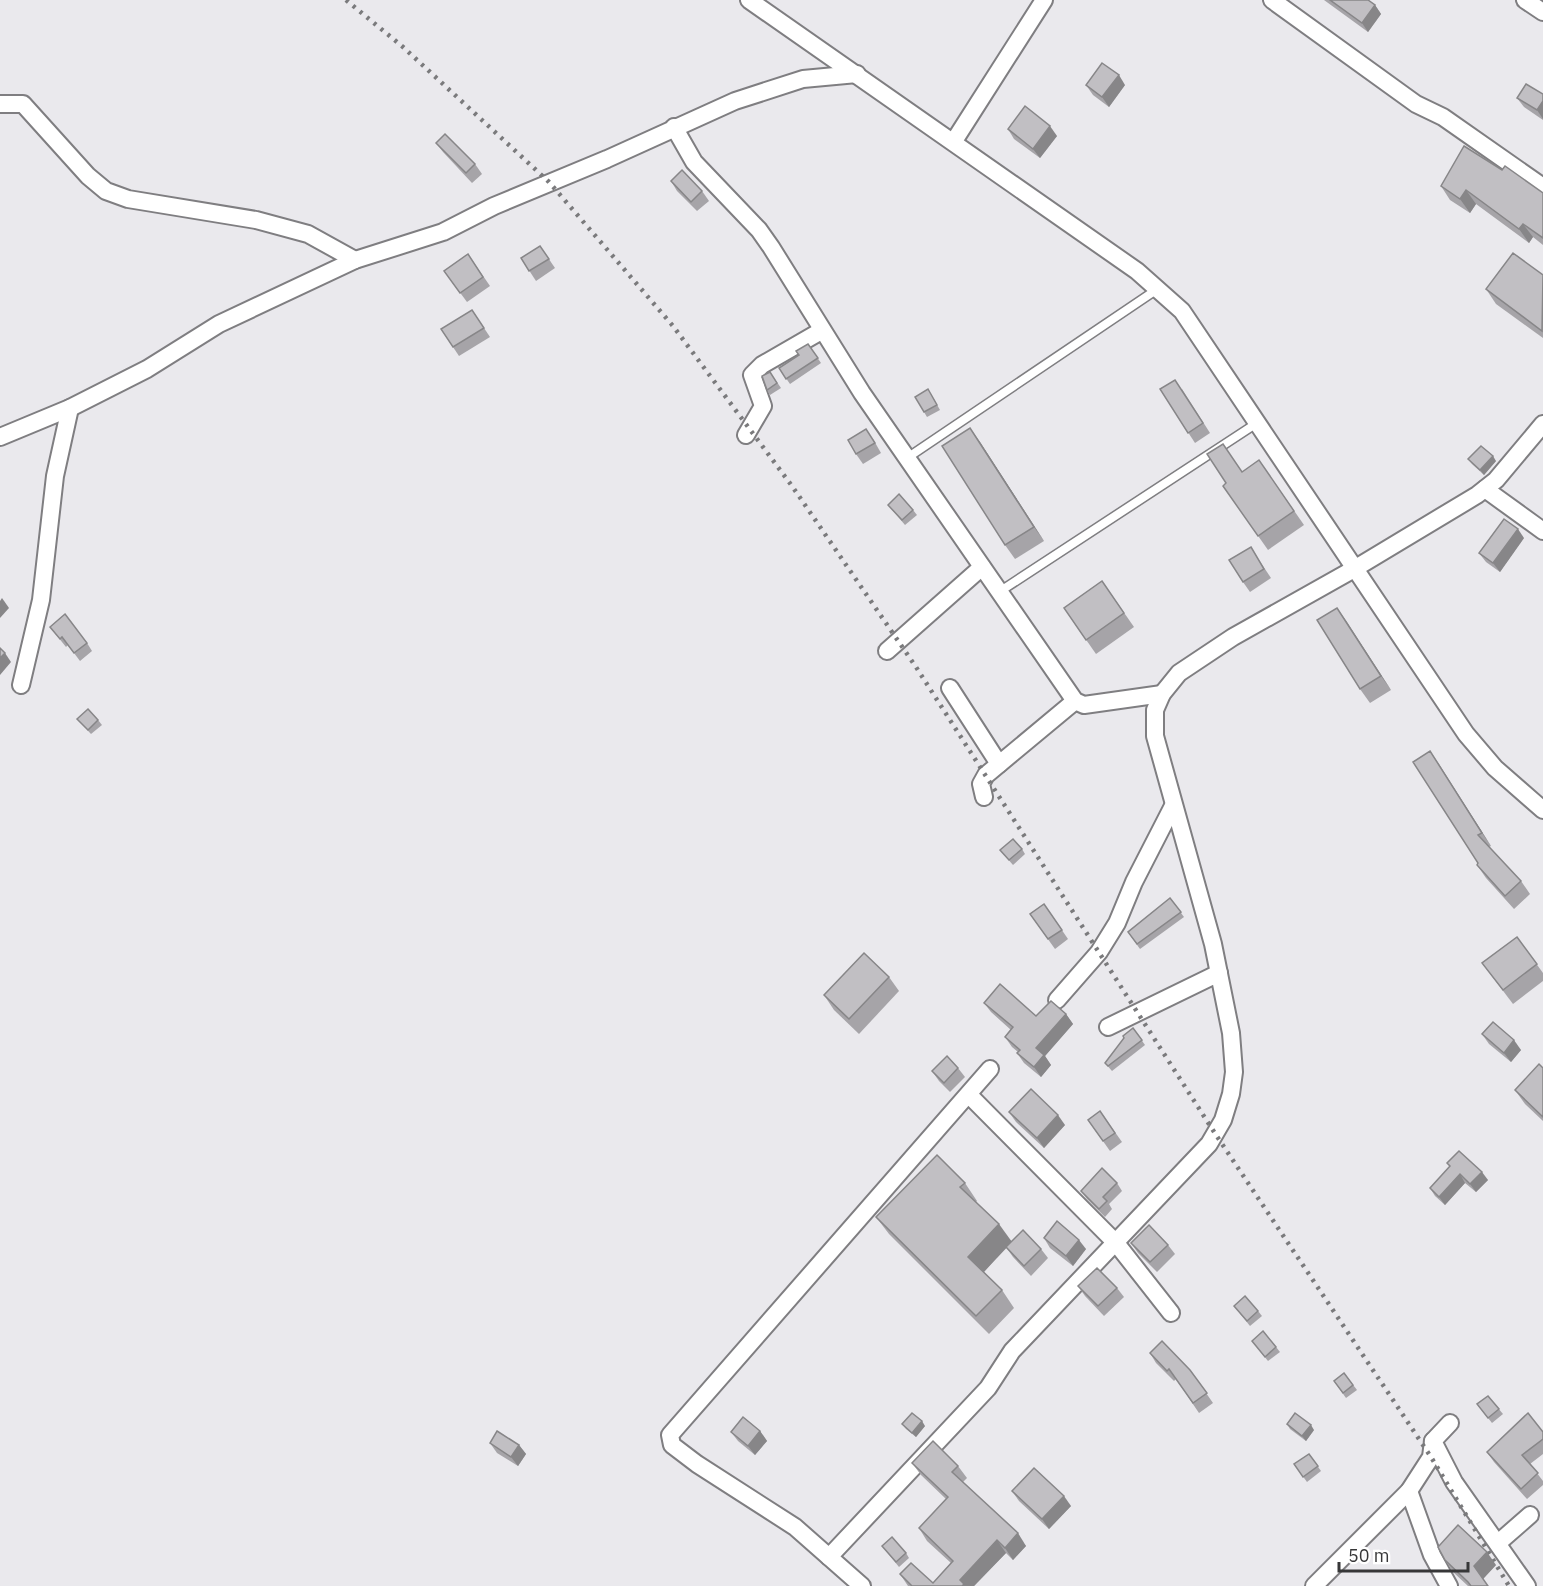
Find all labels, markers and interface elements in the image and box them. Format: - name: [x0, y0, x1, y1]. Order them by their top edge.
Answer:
- scale bar: [1339, 1535, 1468, 1573]
- text: 50 m: [1348, 1544, 1390, 1567]

